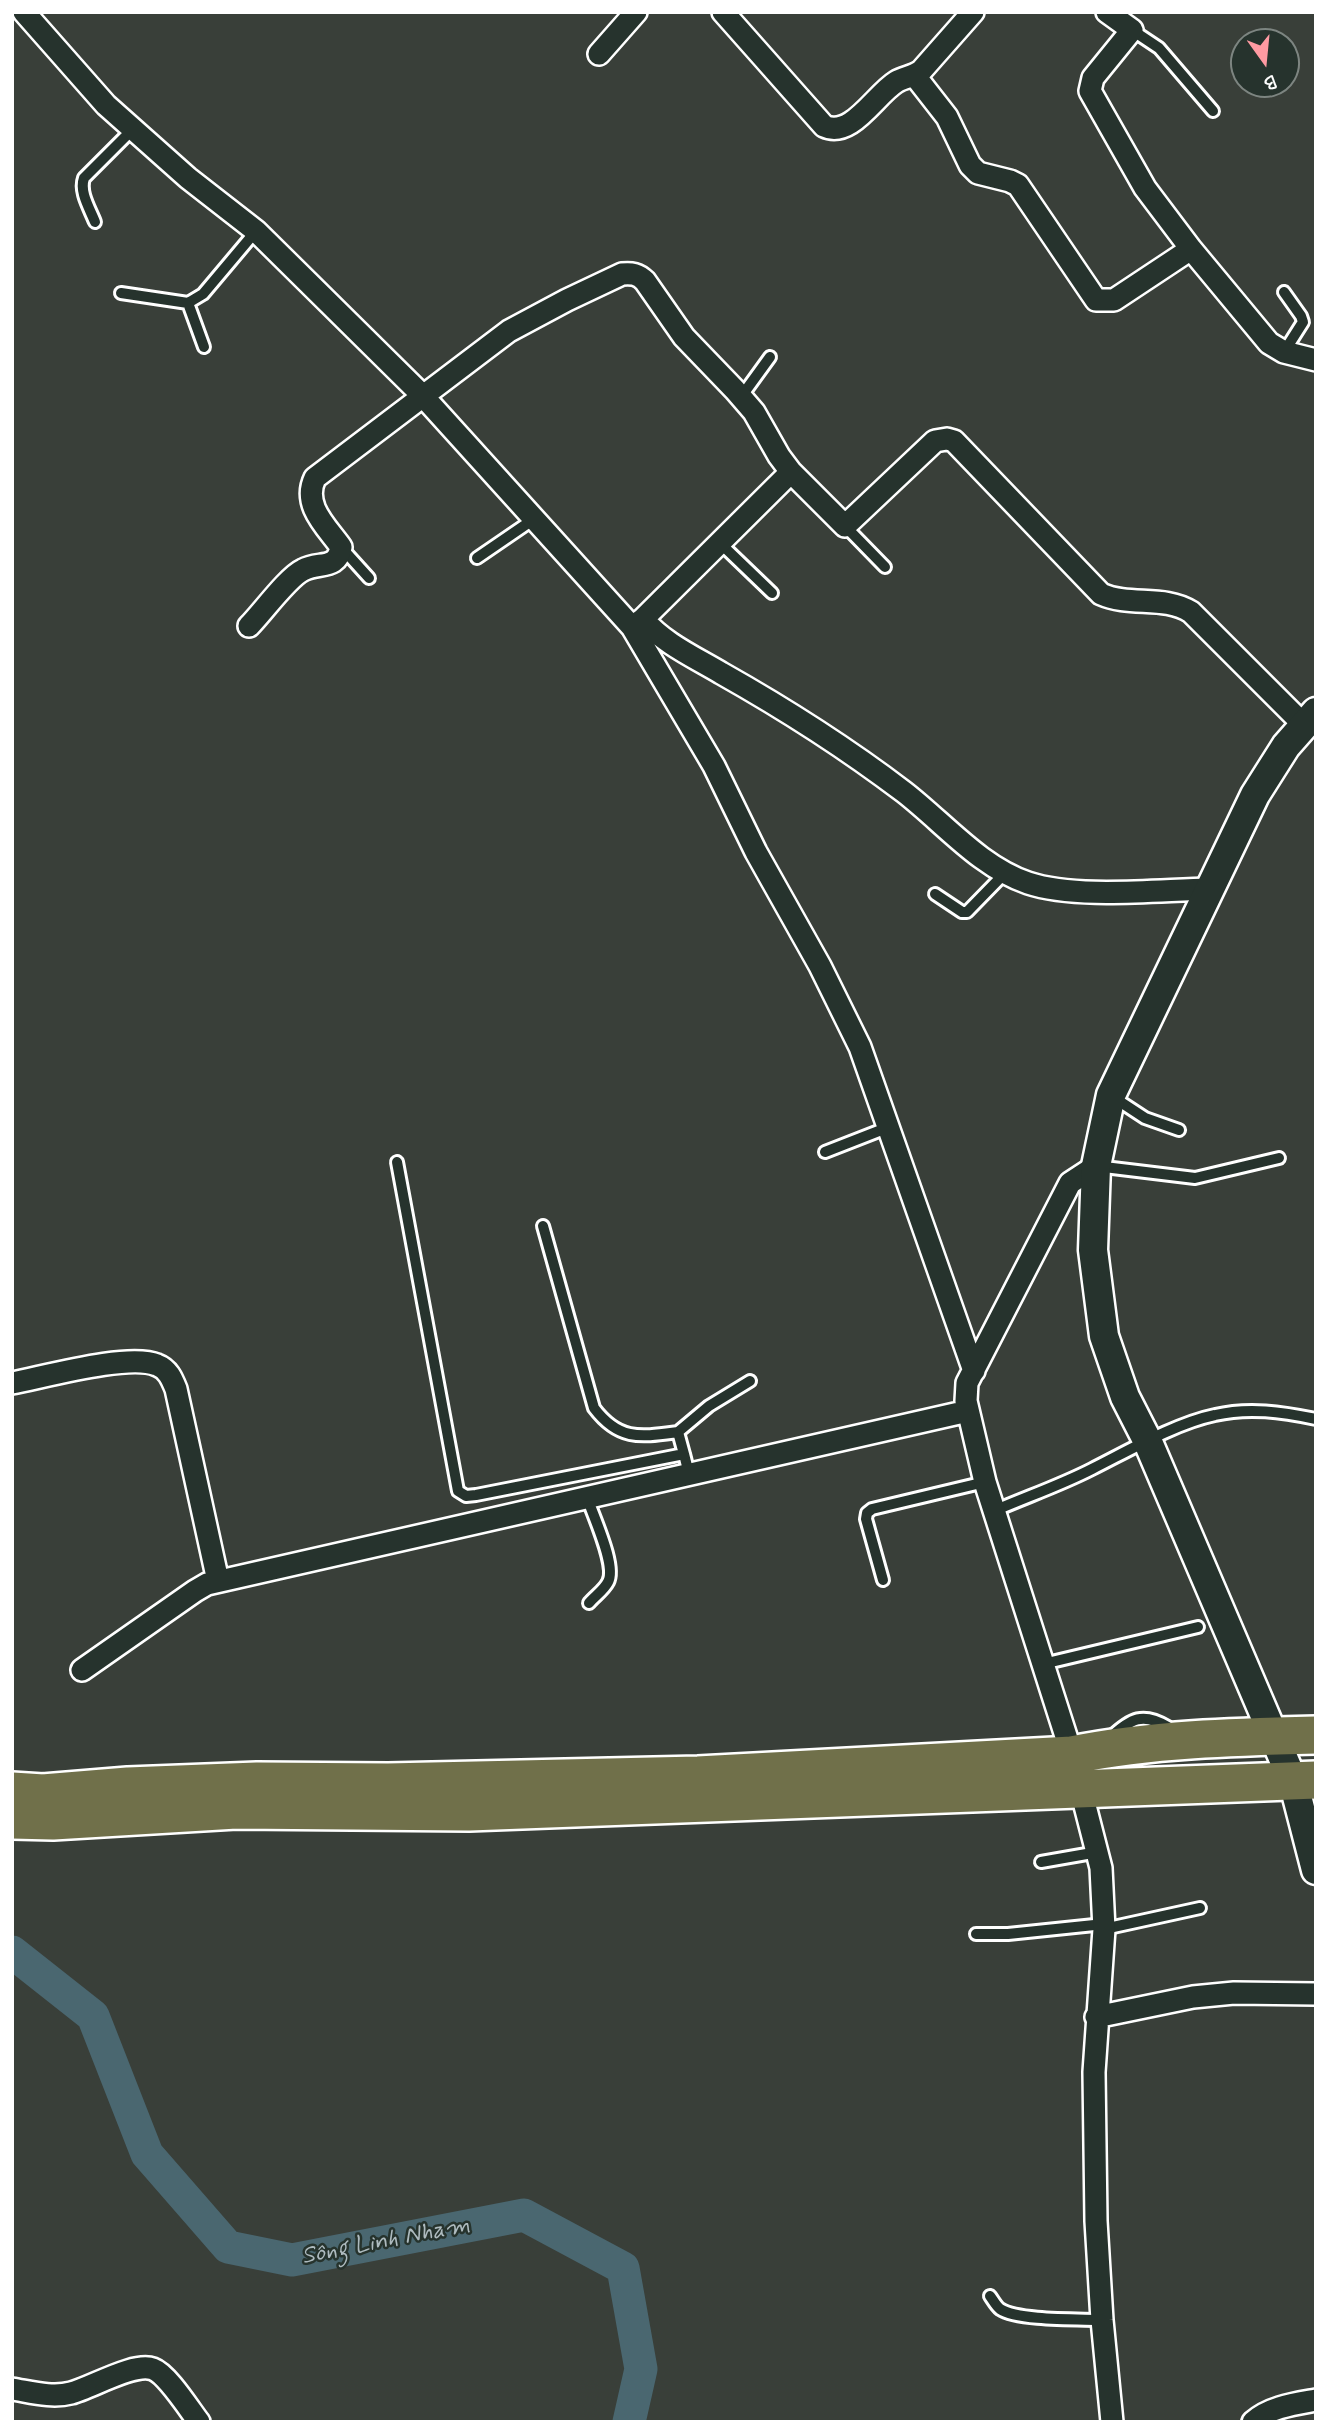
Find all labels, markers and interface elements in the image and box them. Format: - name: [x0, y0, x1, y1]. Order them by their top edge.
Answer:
- north arrow: [1230, 28, 1300, 98]
- text: B: [1261, 68, 1279, 95]
- water label: Sông Linh Nham: [299, 2212, 473, 2272]

